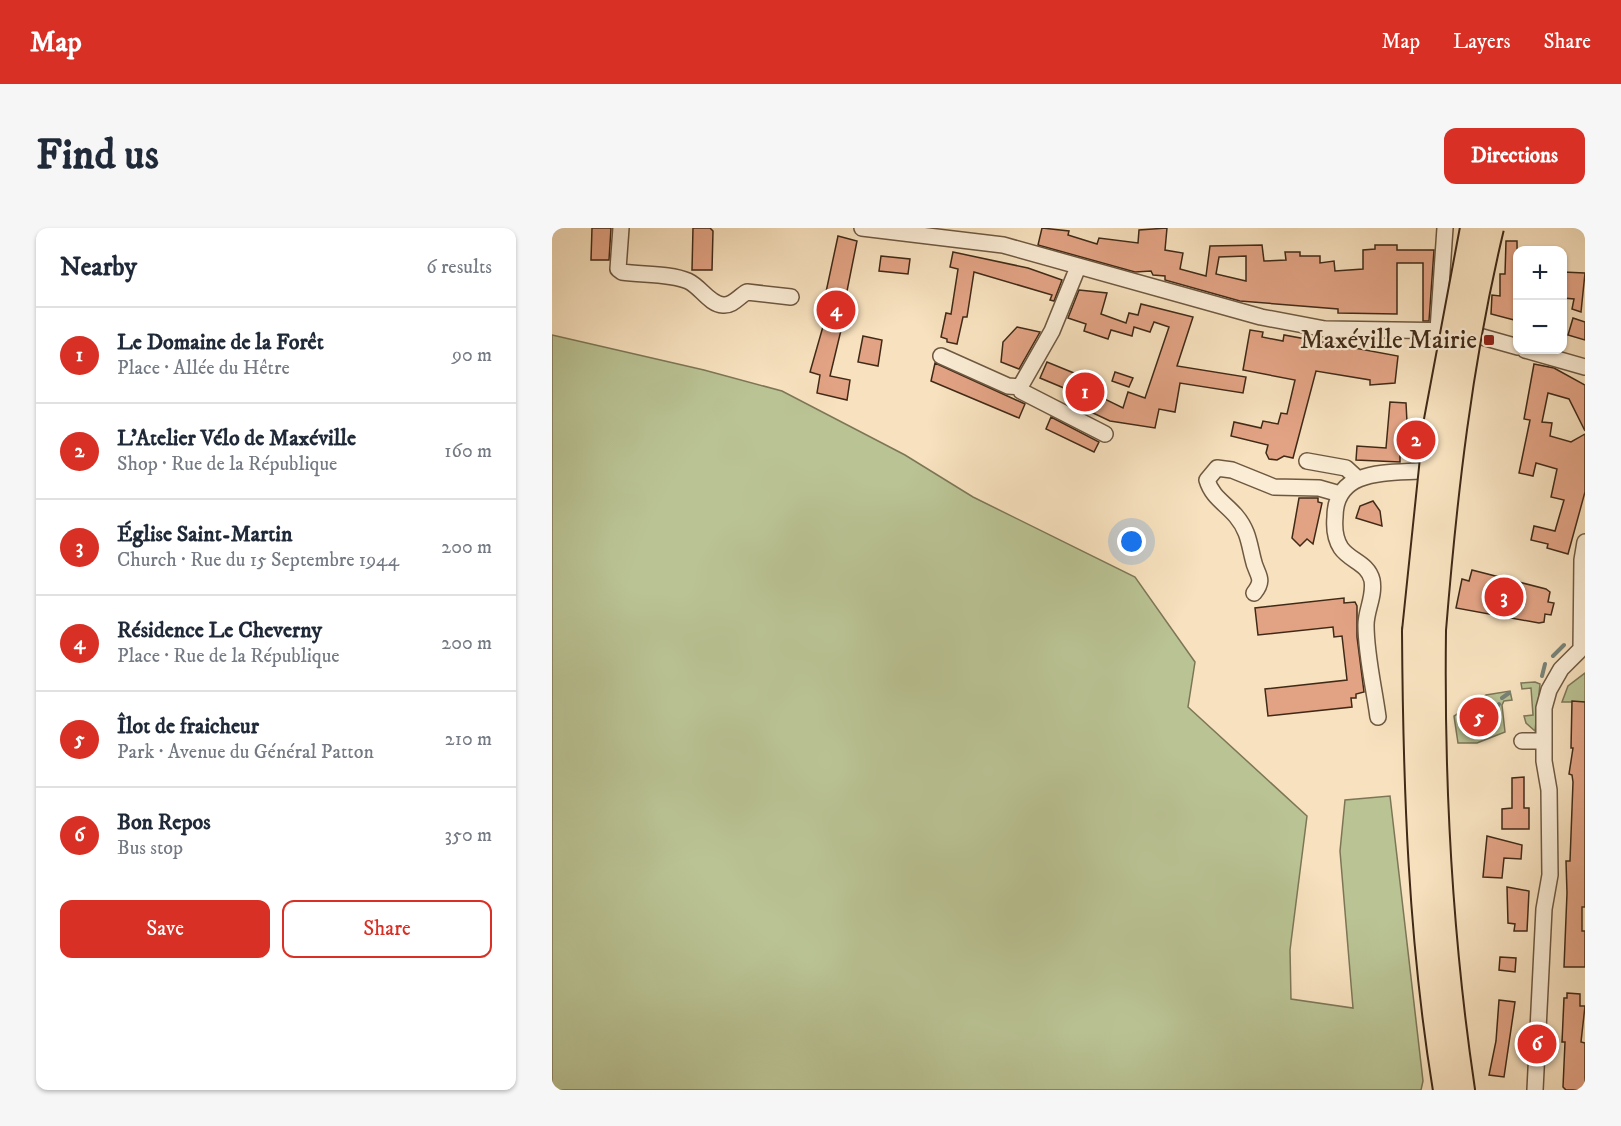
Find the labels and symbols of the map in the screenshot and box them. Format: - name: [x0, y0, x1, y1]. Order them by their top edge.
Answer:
- pin: 4: [816, 288, 856, 332]
- place label: Maxéville Mairie: [1300, 324, 1477, 357]
- marker: Maxéville Mairie: [1482, 333, 1496, 347]
- pin: 1: [1066, 370, 1104, 414]
- pin: 2: [1396, 418, 1436, 462]
- your location: [1117, 527, 1146, 556]
- pin: 3: [1484, 574, 1524, 620]
- pin: 5: [1460, 694, 1498, 740]
- pin: 6: [1518, 1022, 1556, 1066]

